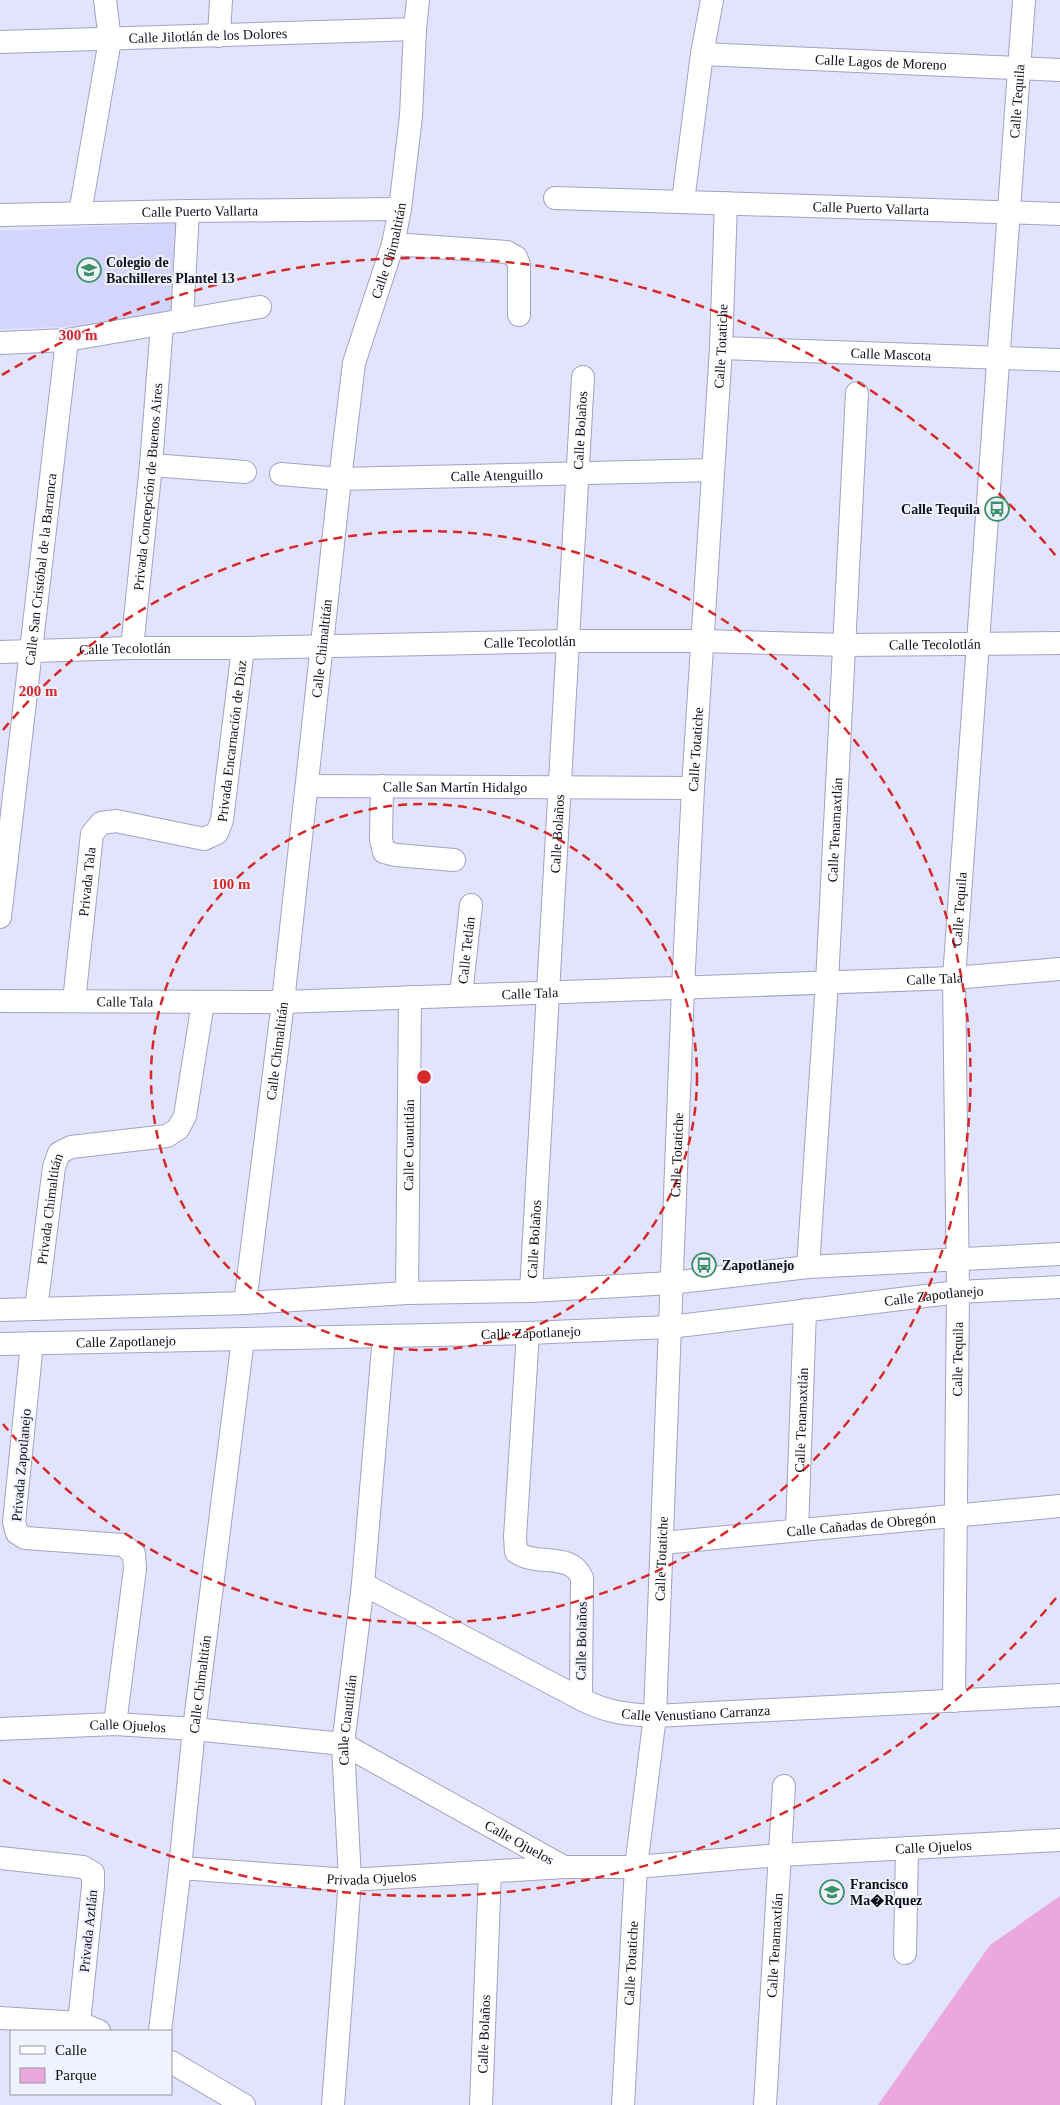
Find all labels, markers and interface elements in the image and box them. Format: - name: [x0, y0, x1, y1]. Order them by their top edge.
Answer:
- street label: Calle Jilotlán de los Dolores: [128, 26, 287, 46]
- street label: Calle Lagos de Moreno: [815, 52, 947, 73]
- street label: Calle Tequila: [1007, 63, 1027, 139]
- street label: Calle Puerto Vallarta: [812, 199, 930, 218]
- street label: Calle Chimaltitán: [369, 202, 409, 301]
- street label: Calle Puerto Vallarta: [142, 203, 259, 220]
- place label: Colegio de Bachilleres Plantel 13: [106, 255, 235, 286]
- school or university icon: Colegio de Bachilleres Plantel 13: [76, 257, 102, 283]
- street label: Calle Totatiche: [711, 304, 731, 389]
- text: 300 m: [59, 327, 98, 343]
- street label: Calle Mascota: [850, 346, 932, 363]
- street label: Privada Concepción de Buenos Aires: [131, 382, 165, 591]
- street label: Calle Bolaños: [571, 391, 590, 470]
- street label: Calle Atenguillo: [450, 467, 543, 484]
- street label: Calle San Cristóbal de la Barranca: [22, 472, 60, 666]
- bus stop icon: Calle Tequila: [984, 496, 1010, 522]
- place label: Calle Tequila: [901, 502, 980, 517]
- street label: Calle Chimaltitán: [309, 598, 335, 699]
- street label: Calle Tecolotlán: [484, 634, 576, 651]
- street label: Calle Tecolotlán: [889, 637, 981, 653]
- street label: Calle Tecolotlán: [79, 641, 171, 658]
- street label: Privada Encarnación de Díaz: [215, 659, 249, 823]
- text: 200 m: [19, 683, 58, 699]
- street label: Calle Totatiche: [686, 707, 706, 792]
- street label: Calle Tenamaxtlán: [825, 777, 845, 883]
- street label: Calle San Martín Hidalgo: [383, 779, 527, 795]
- street label: Calle Bolaños: [548, 794, 567, 874]
- street label: Privada Tala: [76, 845, 99, 917]
- street label: Calle Tequila: [949, 871, 970, 947]
- text: 100 m: [212, 876, 251, 892]
- street label: Calle Tetlán: [455, 916, 478, 985]
- street label: Calle Tala: [906, 970, 964, 988]
- street label: Calle Tala: [501, 985, 559, 1002]
- street label: Calle Tala: [97, 994, 154, 1010]
- street label: Calle Chimaltitán: [264, 1001, 291, 1101]
- centre of rings: [415, 1068, 433, 1086]
- street label: Calle Cuautitlán: [401, 1099, 417, 1191]
- street label: Calle Totatiche: [668, 1112, 686, 1198]
- street label: Privada Chimaltitán: [35, 1151, 66, 1266]
- street label: Calle Bolaños: [525, 1199, 544, 1279]
- bus stop icon: Zapotlanejo: [691, 1252, 717, 1278]
- place label: Zapotlanejo: [722, 1258, 794, 1273]
- street label: Calle Zapotlanejo: [883, 1284, 984, 1309]
- street label: Calle Tequila: [950, 1321, 966, 1396]
- street label: Calle Zapotlanejo: [481, 1324, 581, 1342]
- street label: Calle Zapotlanejo: [76, 1333, 176, 1350]
- street label: Calle Tenamaxtlán: [792, 1367, 811, 1473]
- street label: Privada Zapotlanejo: [9, 1408, 34, 1522]
- street label: Calle Cañadas de Obregón: [786, 1511, 936, 1539]
- street label: Calle Totatiche: [652, 1516, 671, 1601]
- street label: Calle Bolaños: [573, 1601, 590, 1681]
- street label: Calle Chimaltitán: [186, 1634, 214, 1734]
- street label: Calle Cuautitlán: [336, 1674, 360, 1766]
- street label: Calle Venustiano Carranza: [620, 1703, 771, 1724]
- street label: Calle Ojuelos: [89, 1717, 167, 1735]
- street label: Calle Ojuelos: [482, 1817, 556, 1868]
- street label: Calle Ojuelos: [895, 1838, 972, 1857]
- street label: Privada Ojuelos: [326, 1869, 417, 1888]
- place label: Francisco Ma�Rquez: [850, 1877, 922, 1908]
- school or university icon: Francisco Ma�Rquez: [819, 1879, 845, 1905]
- street label: Privada Aztlán: [77, 1889, 100, 1973]
- street label: Calle Tenamaxtlán: [764, 1892, 786, 1998]
- street label: Calle Totatiche: [621, 1921, 641, 2006]
- street label: Calle Bolaños: [475, 1994, 493, 2074]
- legend: [10, 2030, 172, 2095]
- text: Calle: [55, 2042, 87, 2058]
- text: Parque: [55, 2067, 97, 2083]

